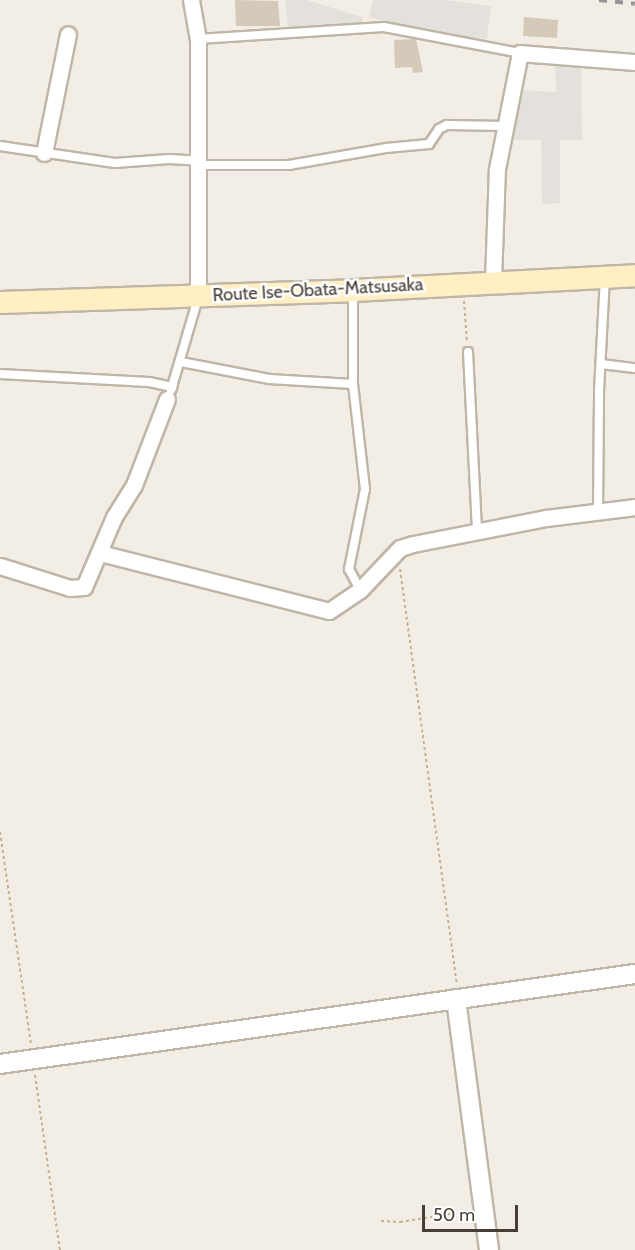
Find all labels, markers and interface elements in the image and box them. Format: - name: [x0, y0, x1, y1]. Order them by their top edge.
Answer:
- street label: Route Ise-Obata-Matsusaka: [212, 274, 424, 306]
- scale bar: [425, 1193, 521, 1231]
- text: 50 m: [433, 1204, 475, 1226]

